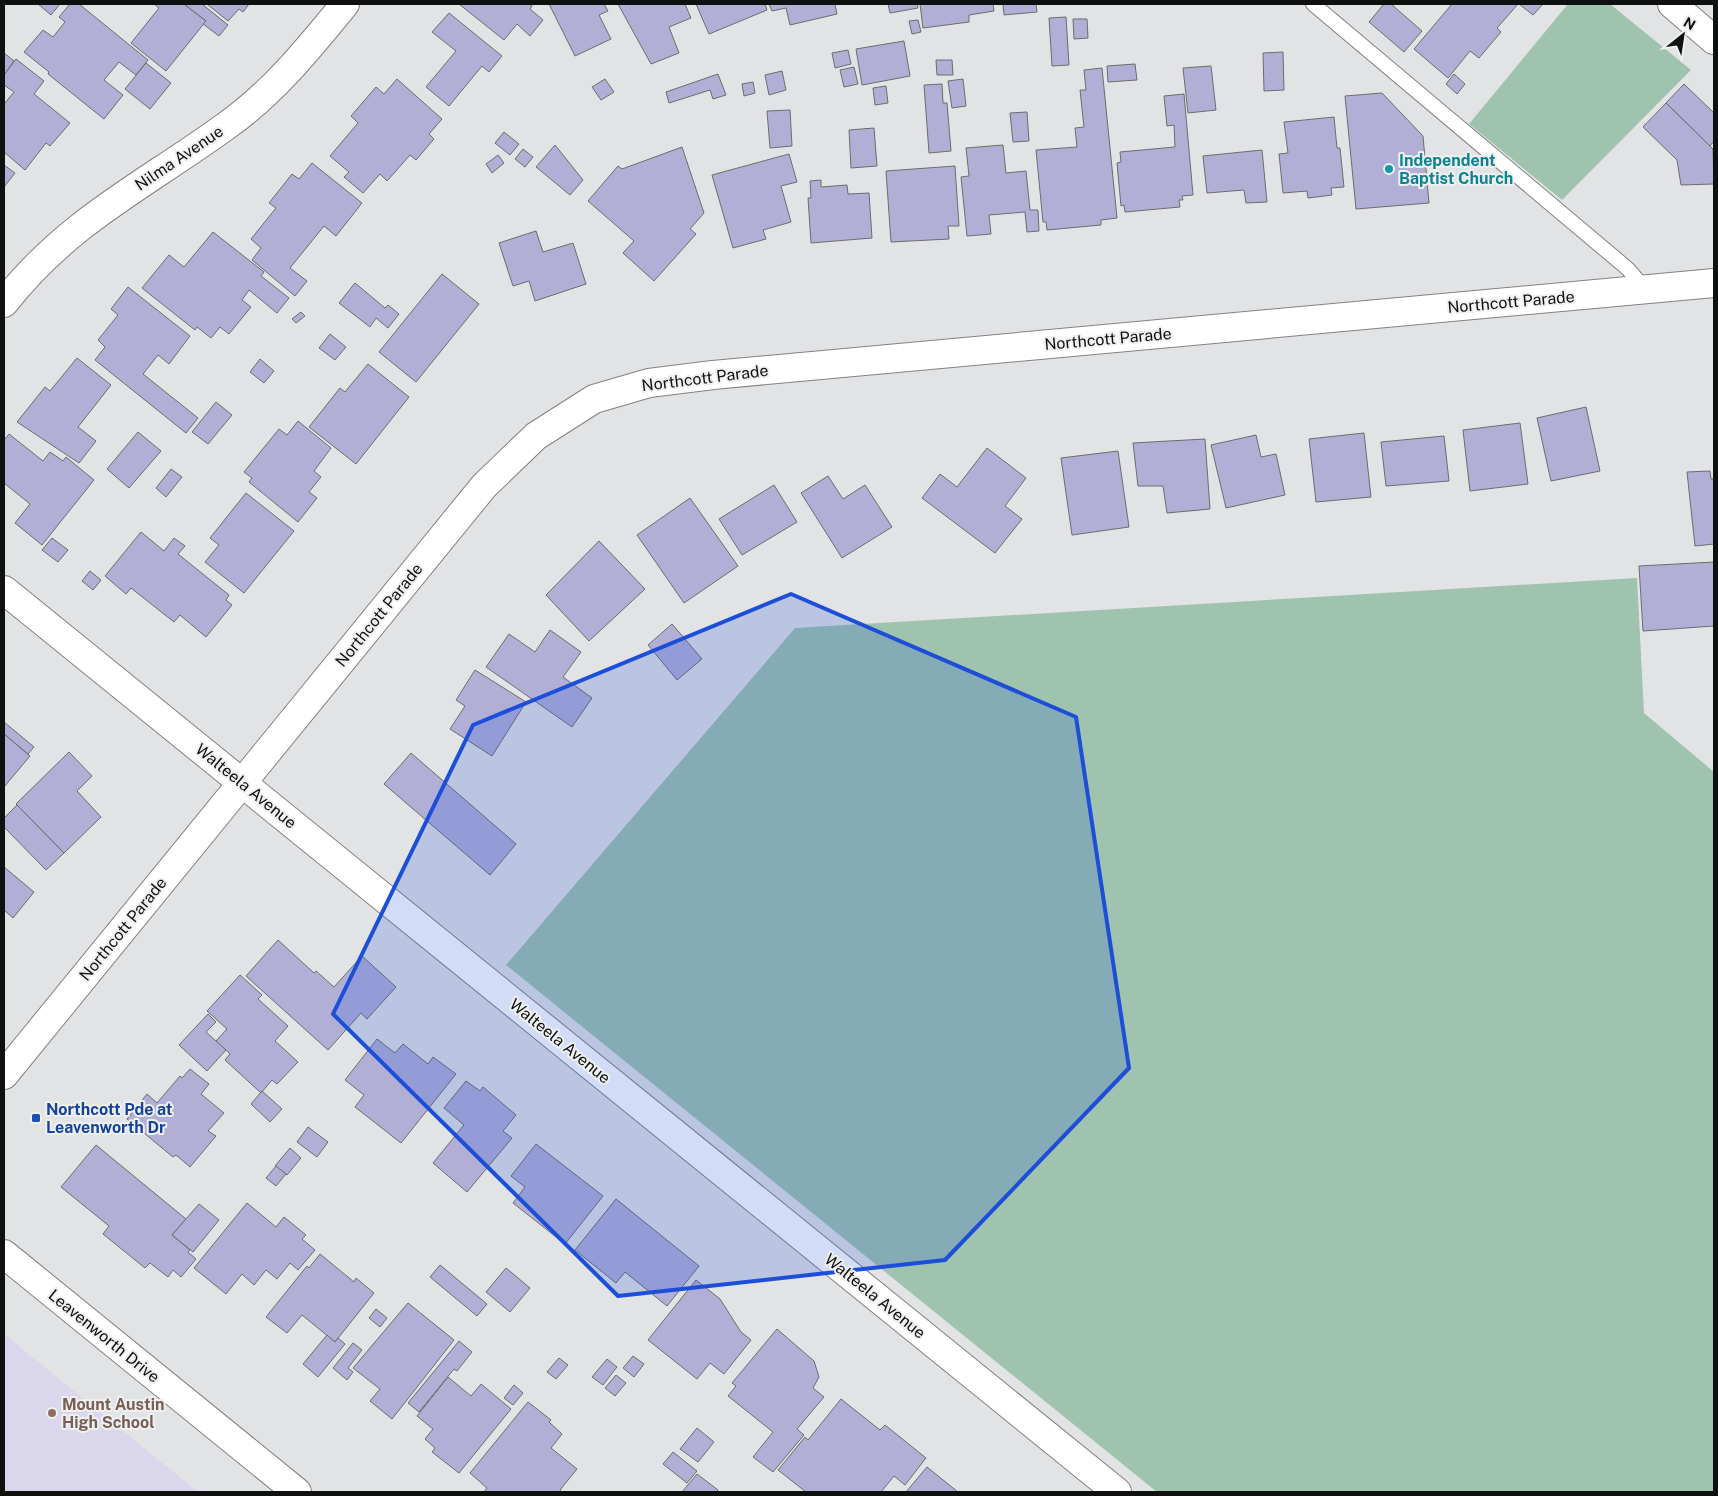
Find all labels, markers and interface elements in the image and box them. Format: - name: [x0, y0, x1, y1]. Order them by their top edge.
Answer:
- north arrow: [1658, 10, 1708, 60]
- text: N: [1681, 14, 1698, 33]
- street label: Nilma Avenue: [131, 121, 227, 195]
- place label: Independent Baptist Church: [1399, 151, 1513, 188]
- marker: Independent Baptist Church: [1383, 163, 1395, 175]
- street label: Northcott Parade: [1447, 287, 1575, 317]
- street label: Northcott Parade: [1044, 324, 1172, 354]
- street label: Northcott Parade: [640, 361, 770, 395]
- street label: Northcott Parade: [331, 559, 427, 671]
- street label: Walteela Avenue: [192, 740, 300, 832]
- street label: Northcott Parade: [75, 873, 171, 985]
- street label: Walteela Avenue: [506, 995, 614, 1087]
- place label: Northcott Pde at Leavenworth Dr: [46, 1100, 173, 1137]
- marker: Northcott Pde at Leavenworth Dr: [30, 1112, 42, 1124]
- street label: Walteela Avenue: [821, 1250, 929, 1342]
- street label: Leavenworth Drive: [45, 1285, 163, 1387]
- place label: Mount Austin High School: [62, 1395, 164, 1432]
- marker: Mount Austin High School: [46, 1407, 58, 1419]

